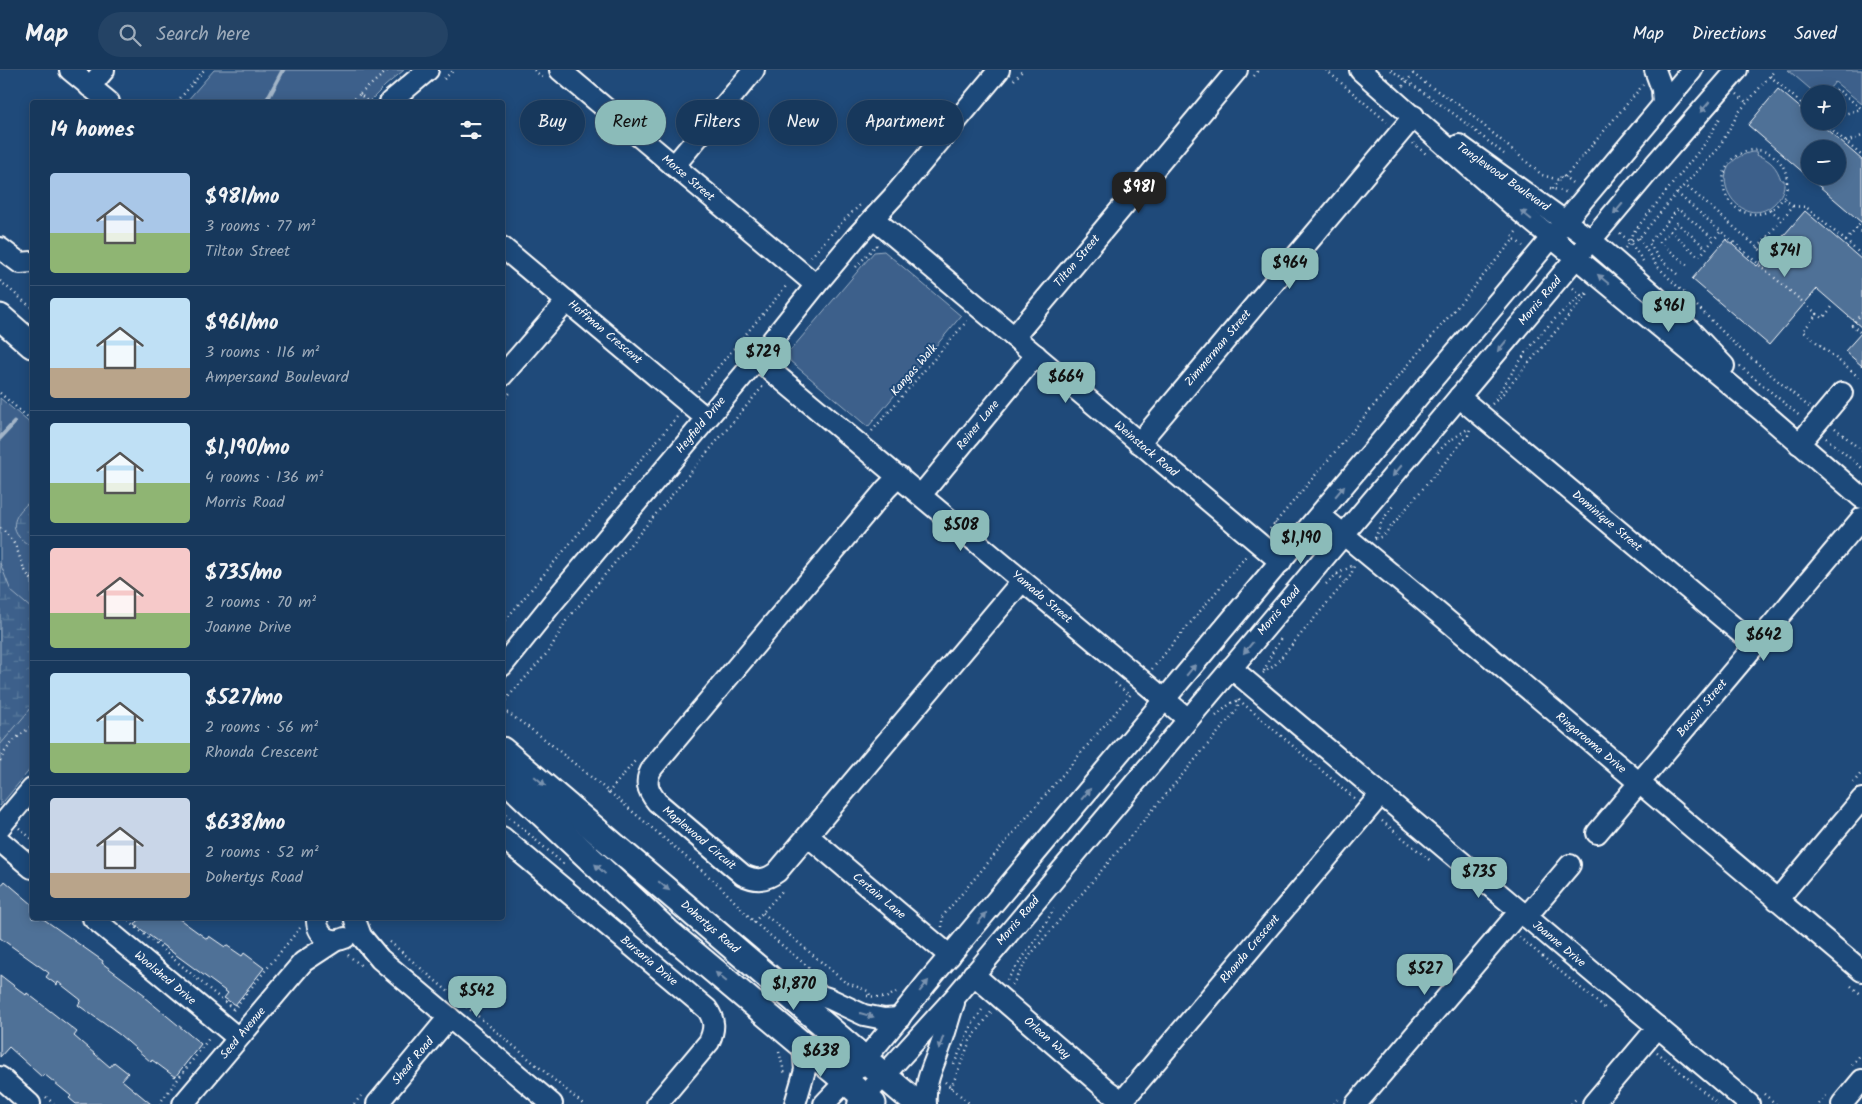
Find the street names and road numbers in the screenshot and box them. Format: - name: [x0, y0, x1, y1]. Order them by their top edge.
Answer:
- street label: Tanglewood Boulevard: [1452, 138, 1554, 217]
- street label: Morse Street: [657, 150, 719, 206]
- street label: Tilton Street: [1049, 230, 1105, 292]
- street label: Morris Road: [1514, 271, 1567, 330]
- street label: Hoffman Crescent: [564, 295, 647, 369]
- street label: Zimmerman Street: [1180, 305, 1256, 391]
- street label: Kangas Walk: [886, 339, 942, 400]
- street label: Heyfield Drive: [671, 392, 731, 458]
- street label: Reiner Lane: [952, 395, 1005, 454]
- street label: Weinstock Road: [1110, 416, 1183, 482]
- street label: Dominique Street: [1568, 486, 1647, 556]
- street label: Yamada Street: [1007, 566, 1077, 628]
- street label: Morris Road: [1253, 581, 1306, 640]
- street label: Bossini Street: [1672, 675, 1732, 741]
- street label: Ringarooma Drive: [1551, 708, 1631, 779]
- street label: Maplewood Circuit: [658, 801, 740, 875]
- street label: Certain Lane: [848, 868, 910, 925]
- street label: Morris Road: [992, 891, 1045, 950]
- street label: Dohertys Road: [676, 896, 745, 959]
- street label: Rhonda Crescent: [1215, 910, 1285, 988]
- street label: Joanne Drive: [1528, 916, 1590, 972]
- street label: Bursaria Drive: [616, 931, 683, 991]
- street label: Woolshed Drive: [130, 946, 201, 1010]
- street label: Seed Avenue: [215, 1002, 271, 1063]
- street label: Orlean Way: [1019, 1012, 1075, 1064]
- street label: Sheaf Road: [387, 1032, 439, 1089]

